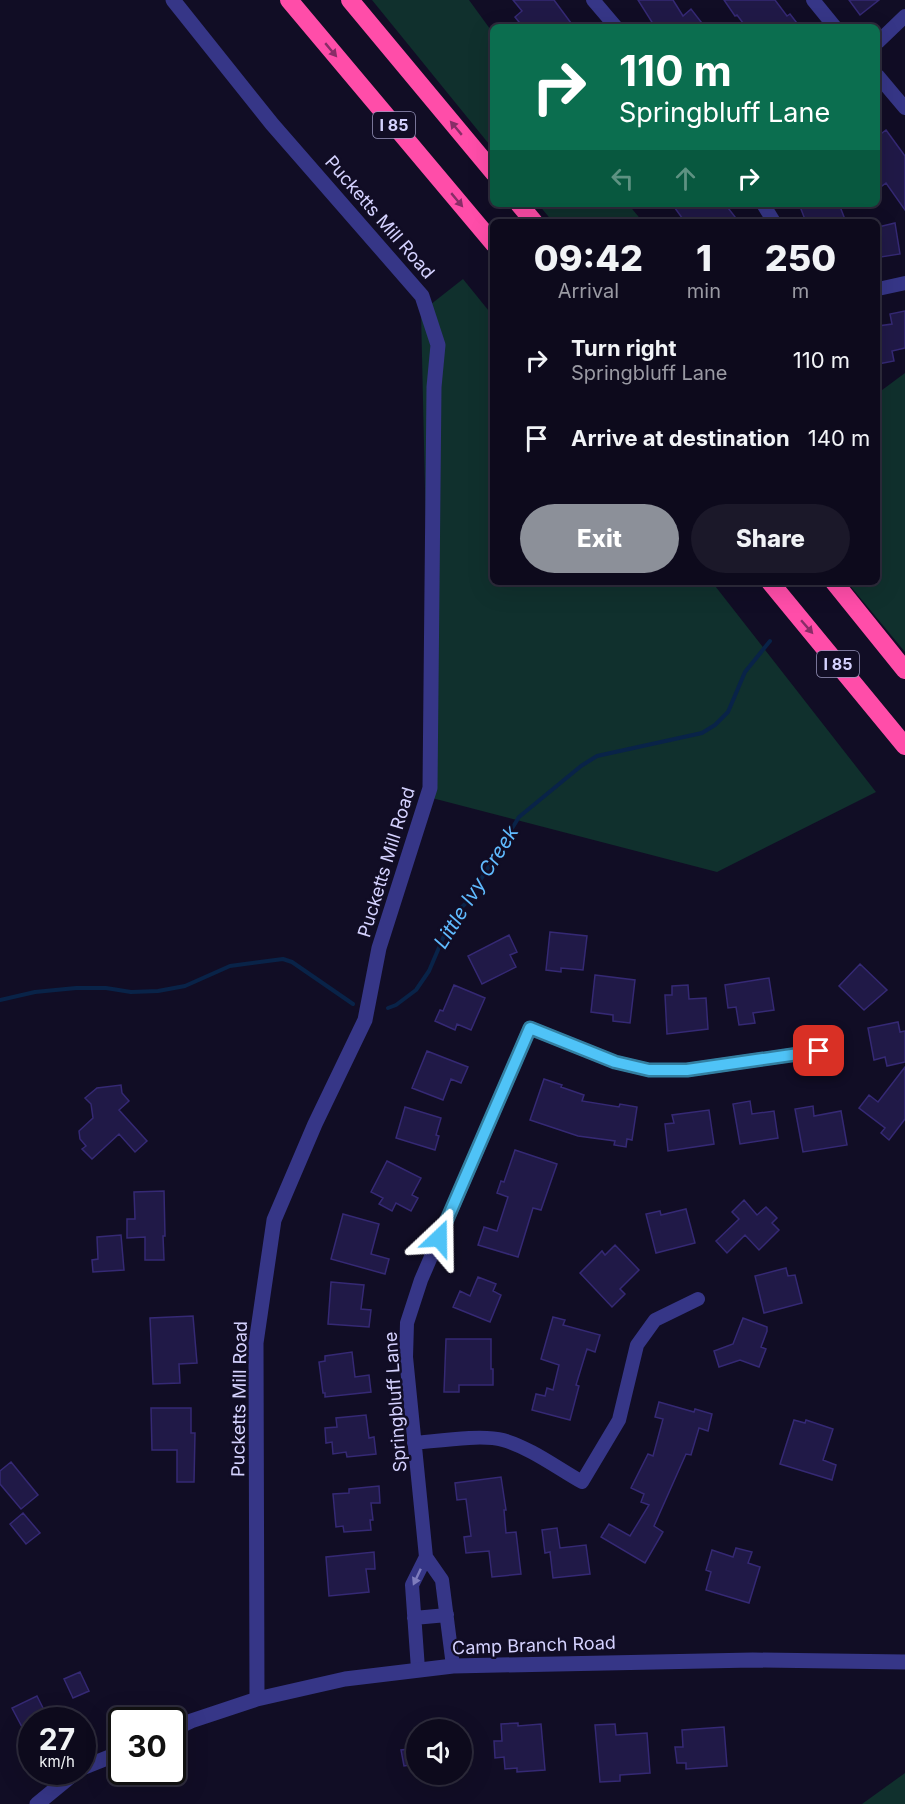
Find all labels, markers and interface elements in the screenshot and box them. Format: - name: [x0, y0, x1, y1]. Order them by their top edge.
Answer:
- one-way arrow: [325, 42, 338, 58]
- text: 110 m: [619, 45, 732, 96]
- icon: right: [520, 48, 598, 126]
- text: Springbluff Lane: [619, 96, 830, 129]
- road number: I 85: [373, 112, 415, 138]
- one-way arrow: [450, 120, 463, 136]
- street label: Pucketts Mill Road: [321, 151, 439, 283]
- icon: left: [606, 162, 639, 195]
- icon: ahead: [669, 162, 702, 195]
- icon: right: [732, 162, 765, 195]
- one-way arrow: [450, 192, 463, 208]
- text: 09:42: [534, 236, 643, 280]
- text: 1: [696, 236, 712, 280]
- text: 250: [765, 236, 836, 280]
- text: Arrival: [558, 279, 619, 303]
- text: min: [687, 279, 721, 303]
- text: m: [792, 279, 809, 303]
- text: Turn right: [571, 335, 677, 361]
- icon: right: [520, 344, 553, 377]
- text: 110 m: [793, 347, 850, 373]
- text: Springbluff Lane: [571, 361, 727, 385]
- icon: arrive: [520, 422, 553, 455]
- text: Arrive at destination: [571, 425, 790, 451]
- text: 140 m: [808, 425, 870, 451]
- button: Exit: [520, 504, 679, 573]
- button: Share: [691, 504, 850, 573]
- one-way arrow: [800, 619, 813, 634]
- road number: I 85: [817, 651, 859, 677]
- street label: Pucketts Mill Road: [353, 784, 419, 940]
- water label: Little Ivy Creek: [429, 820, 524, 953]
- pin: [793, 1025, 844, 1076]
- icon: arrive: [802, 1034, 835, 1067]
- position arrow: [407, 1206, 471, 1270]
- street label: Pucketts Mill Road: [227, 1321, 251, 1477]
- street label: Springbluff Lane: [380, 1331, 410, 1473]
- one-way arrow: [412, 1568, 421, 1585]
- street label: Camp Branch Road: [452, 1632, 616, 1658]
- speed limit sign: 30: [108, 1707, 186, 1785]
- map controls: [406, 1719, 472, 1785]
- button: sound: [406, 1719, 472, 1785]
- text: 27: [39, 1721, 75, 1757]
- text: km/h: [39, 1752, 75, 1771]

